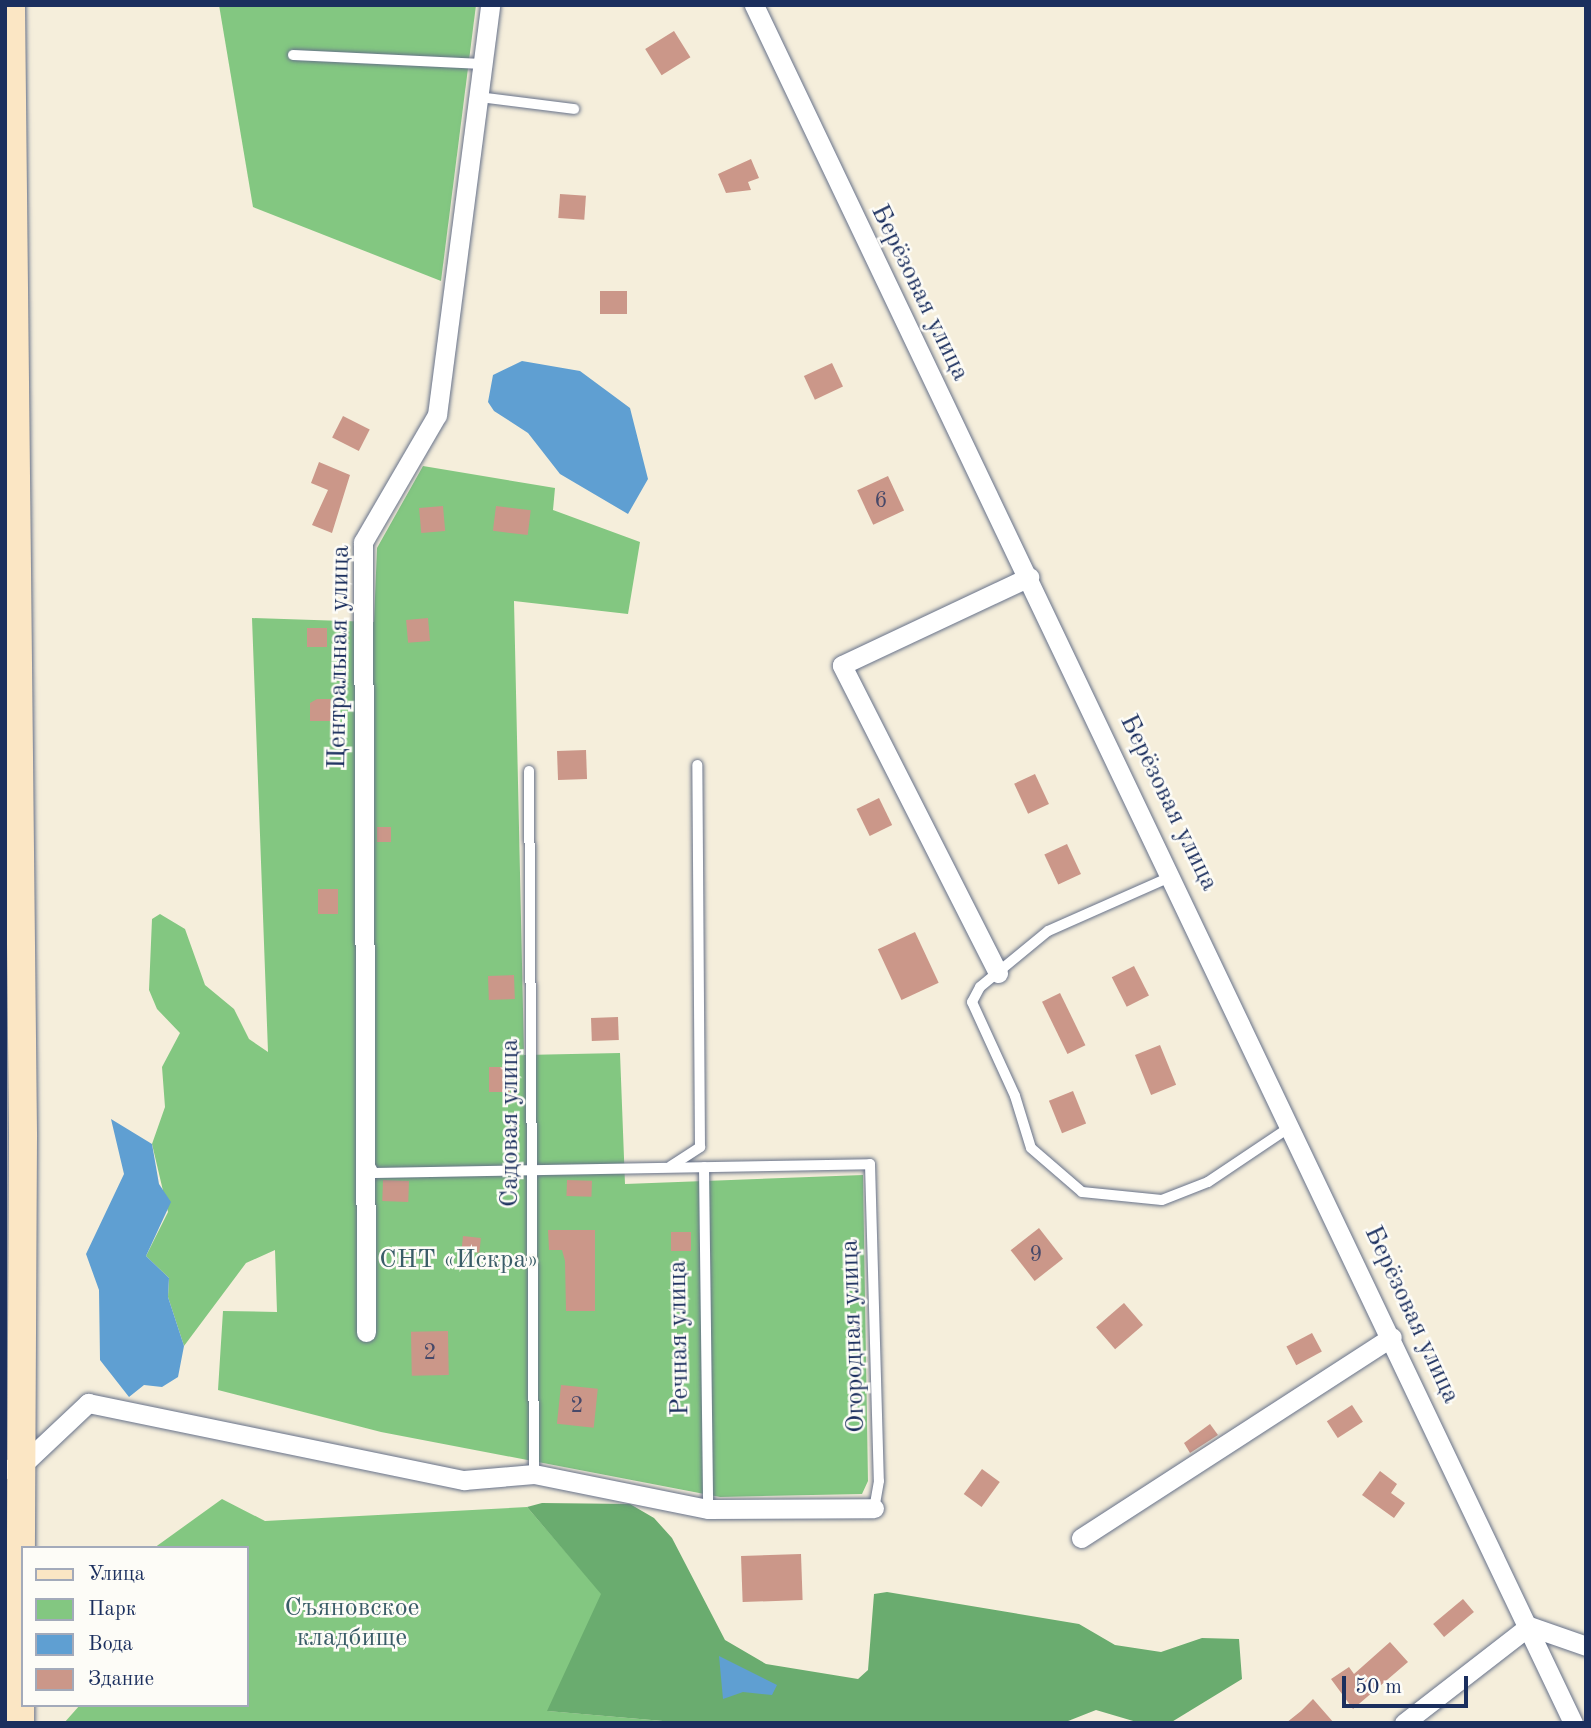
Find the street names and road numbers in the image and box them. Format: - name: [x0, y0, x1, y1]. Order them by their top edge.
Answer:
- street label: Берёзовая улица: [863, 200, 975, 386]
- street label: Центральная улица: [322, 545, 358, 769]
- street label: Берёзовая улица: [1112, 710, 1224, 896]
- street label: Садовая улица: [495, 1039, 527, 1207]
- street label: Берёзовая улица: [1356, 1221, 1466, 1409]
- street label: Огородная улица: [835, 1239, 873, 1433]
- street label: Речная улица: [663, 1260, 697, 1416]

